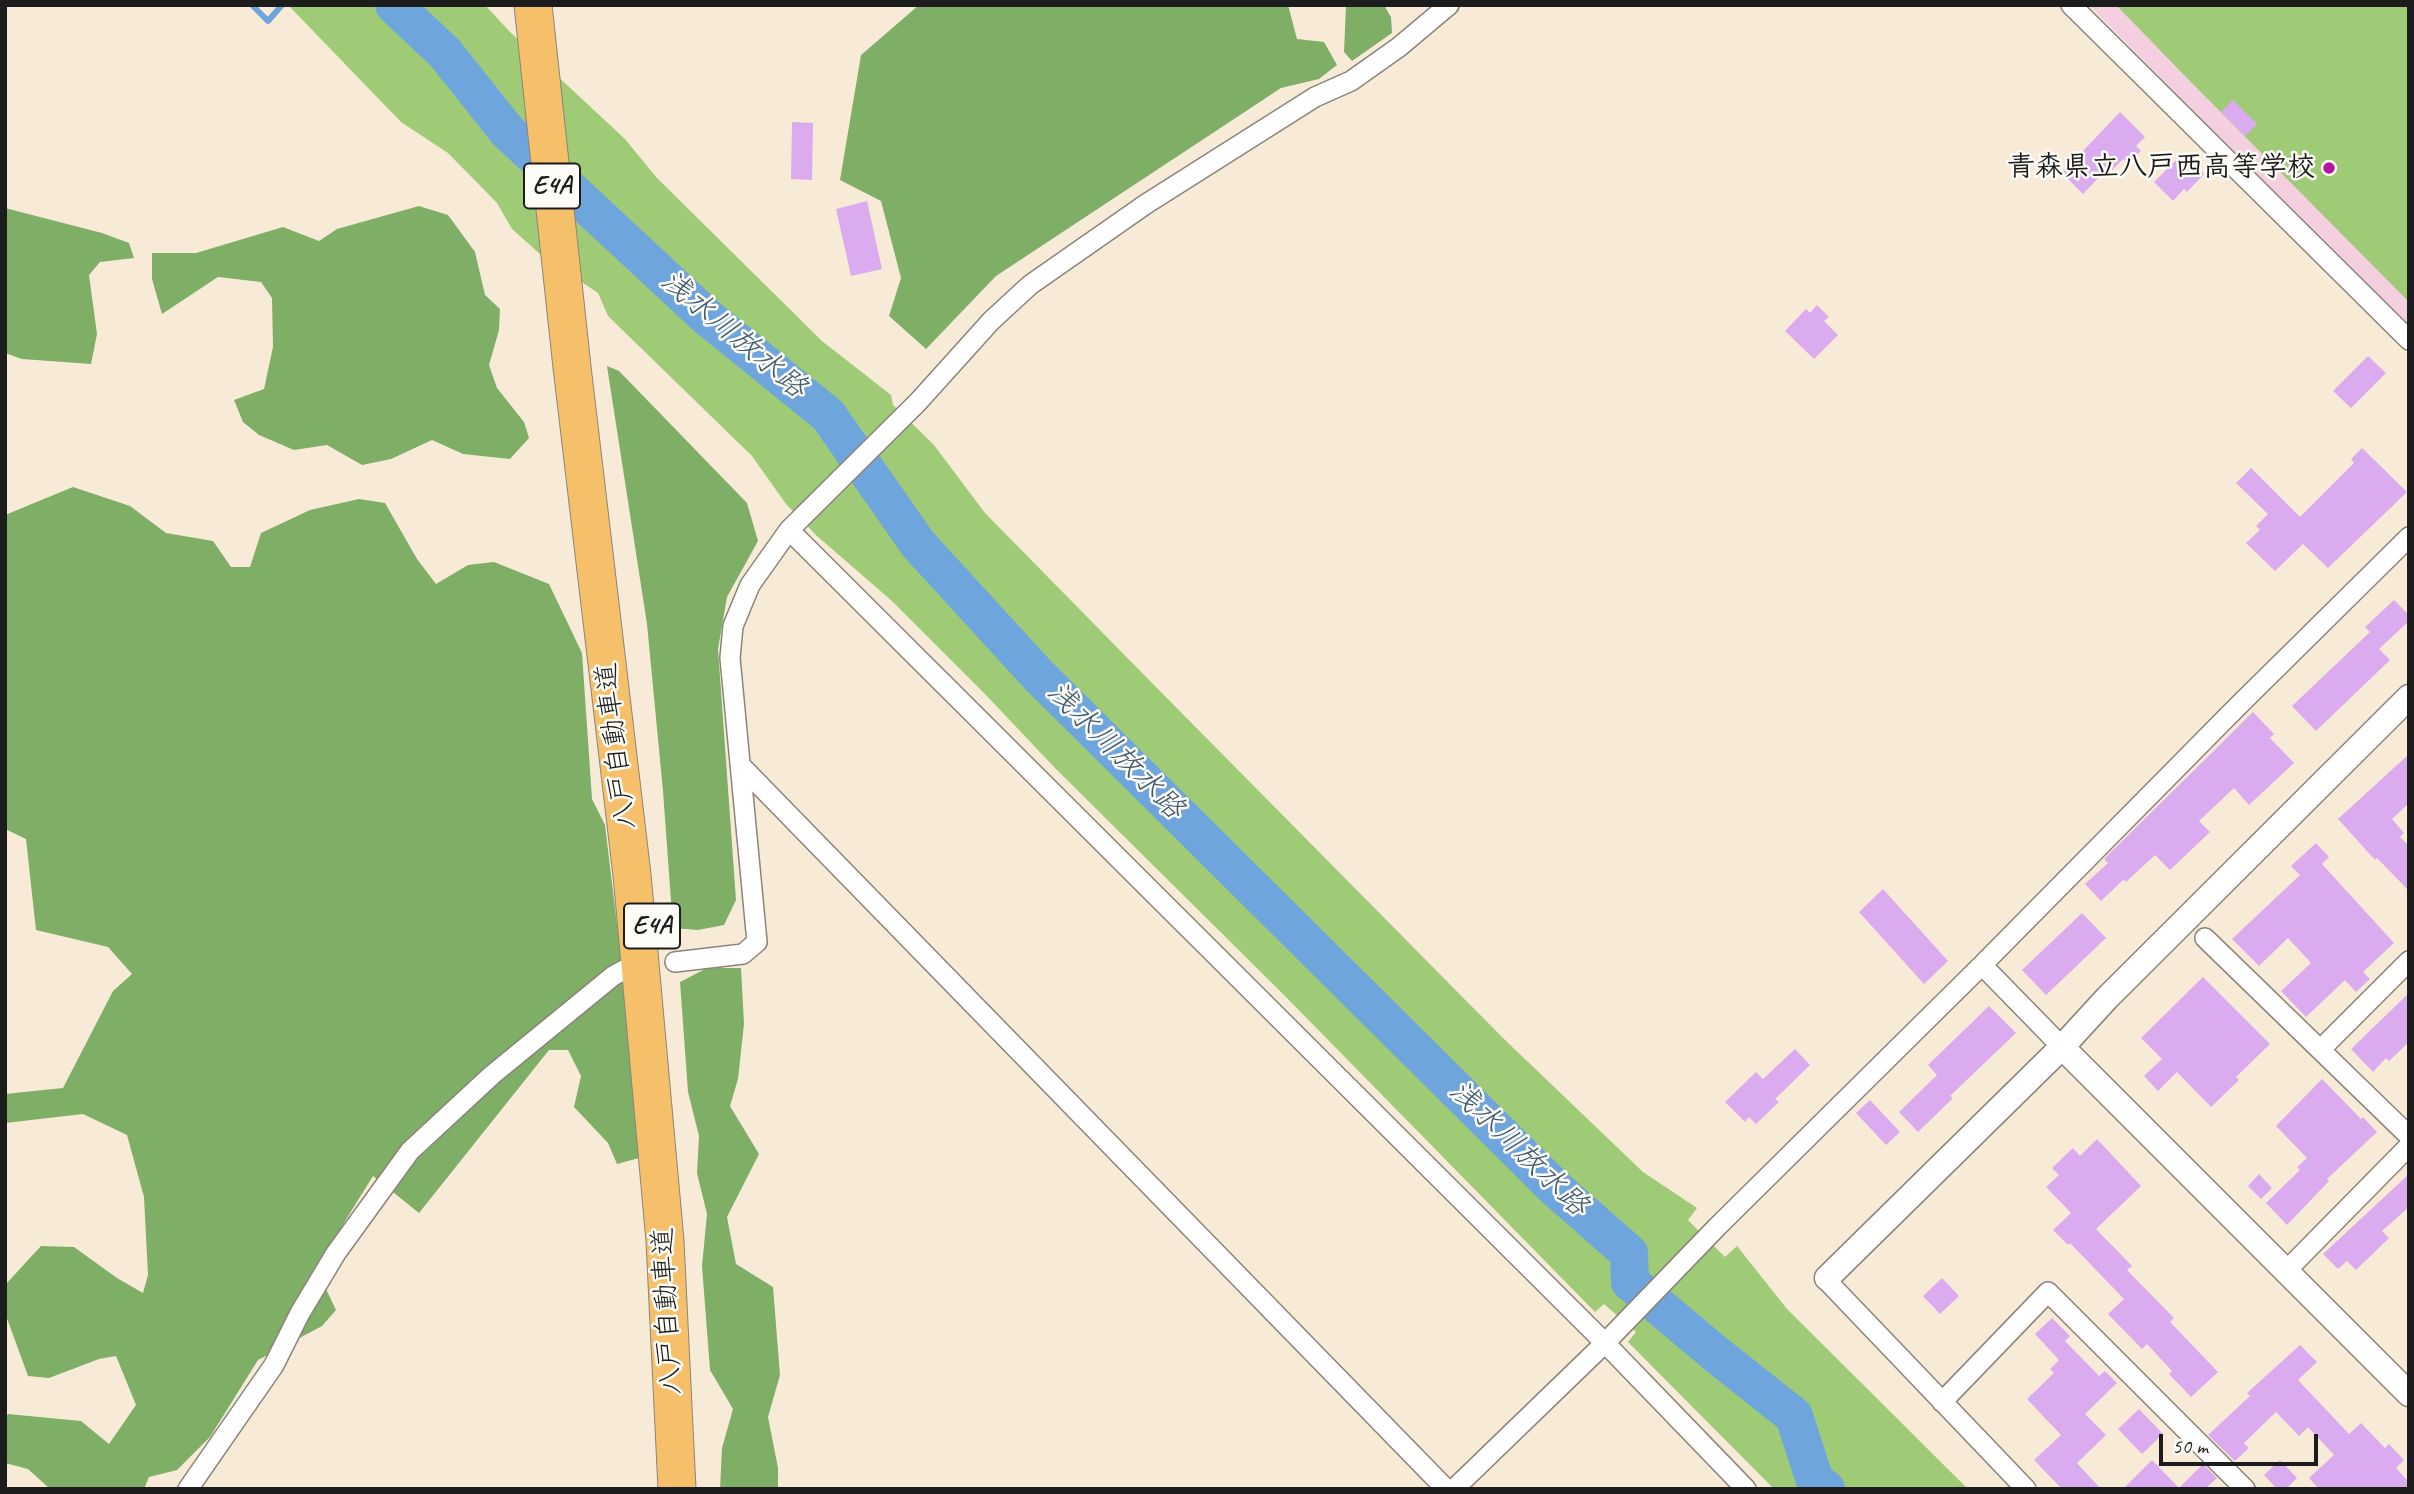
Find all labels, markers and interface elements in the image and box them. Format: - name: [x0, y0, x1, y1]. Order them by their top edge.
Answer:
- place label: 青森県立八戸西高等学校: [2007, 151, 2315, 185]
- marker: 青森県立八戸西高等学校: [2321, 160, 2337, 176]
- road number: E4A: [524, 164, 580, 209]
- water label: 浅水川放水路: [652, 263, 814, 407]
- street label: 八戸自動車道: [590, 661, 644, 831]
- water label: 浅水川放水路: [1039, 675, 1191, 827]
- road number: E4A: [624, 903, 680, 948]
- water label: 浅水川放水路: [1441, 1074, 1595, 1224]
- street label: 八戸自動車道: [647, 1226, 689, 1396]
- scale bar: [2162, 1420, 2321, 1464]
- text: 50 m: [2172, 1433, 2208, 1459]

